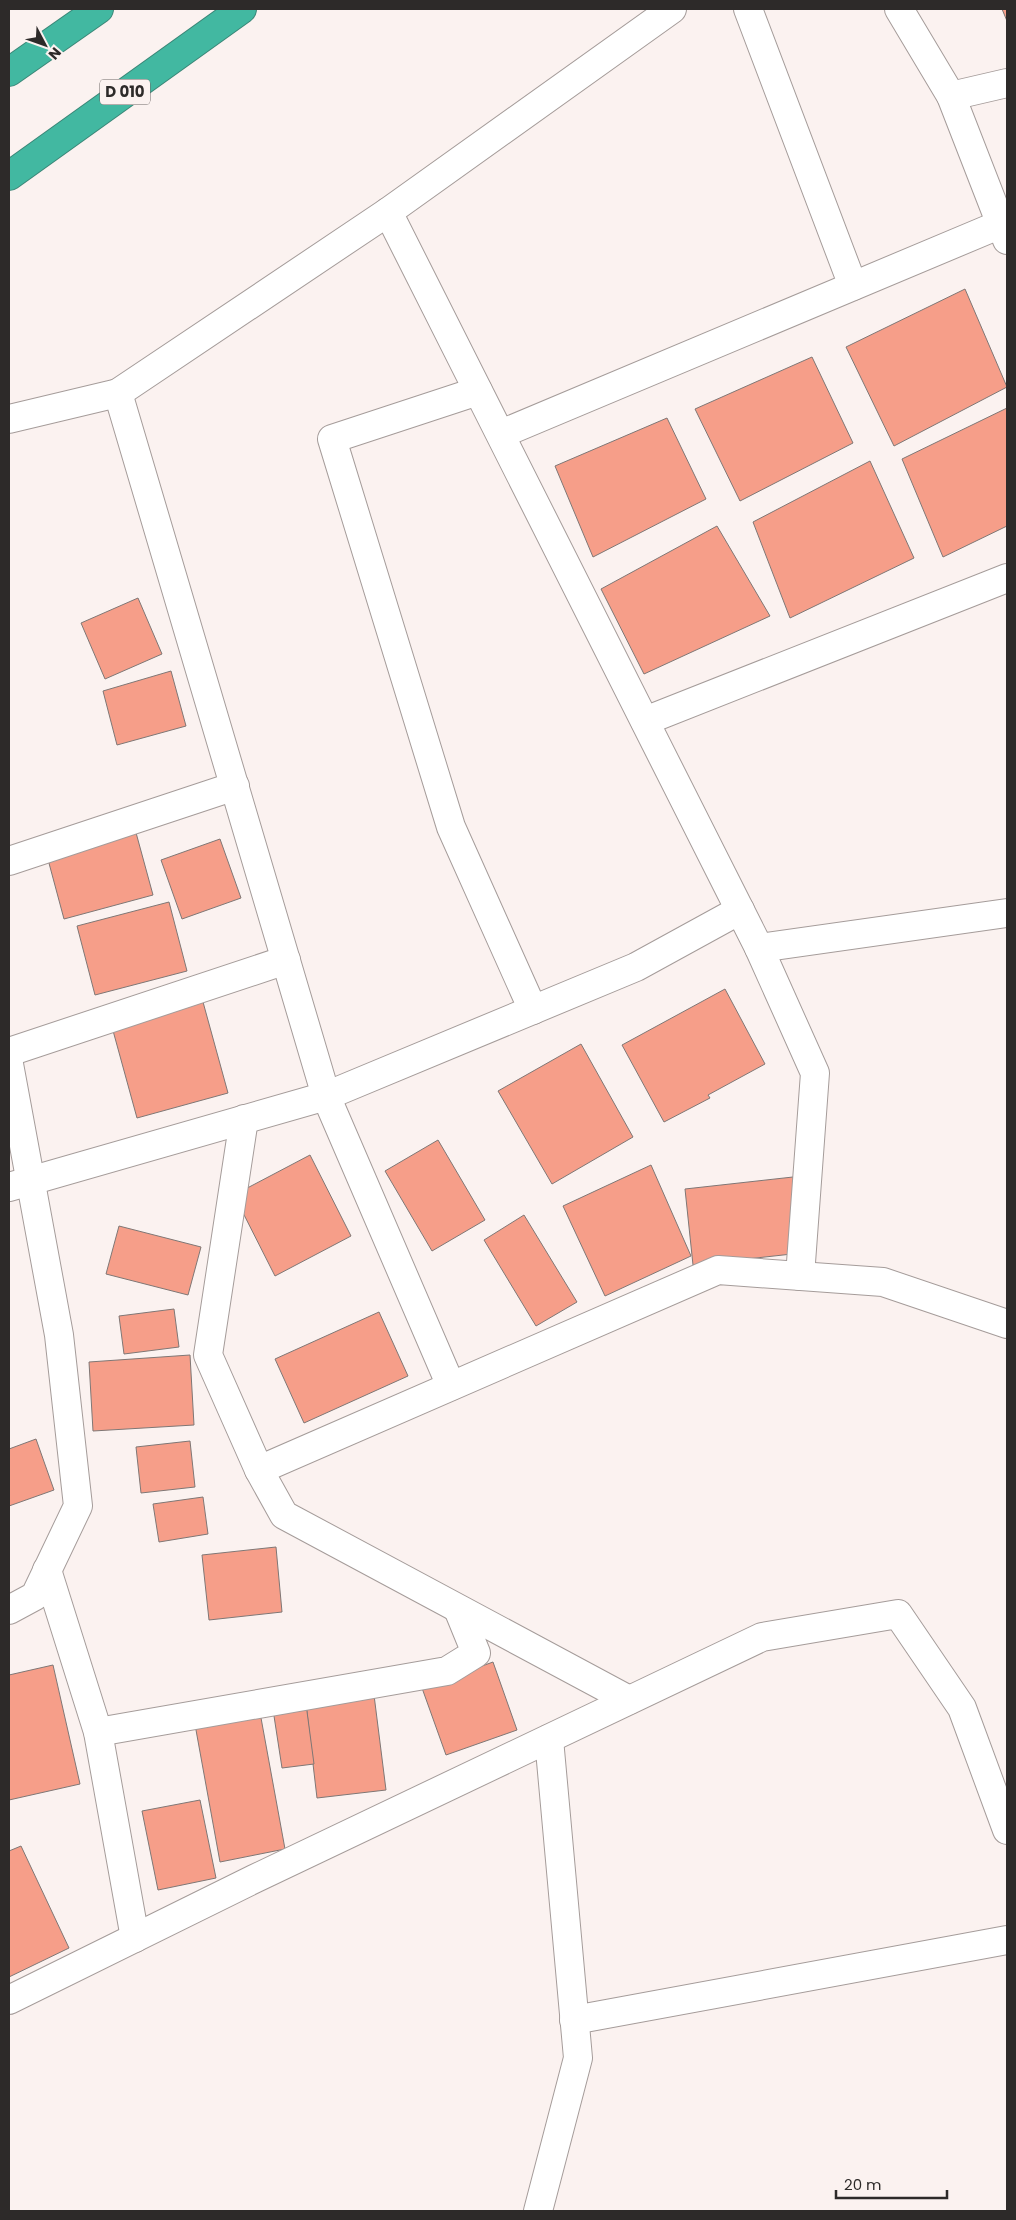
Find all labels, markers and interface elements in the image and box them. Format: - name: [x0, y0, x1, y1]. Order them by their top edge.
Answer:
- north arrow: [20, 20, 70, 70]
- text: N: [44, 43, 66, 64]
- road number: D 010: [100, 80, 150, 104]
- scale bar: [836, 2168, 947, 2200]
- text: 20 m: [844, 2174, 882, 2195]

